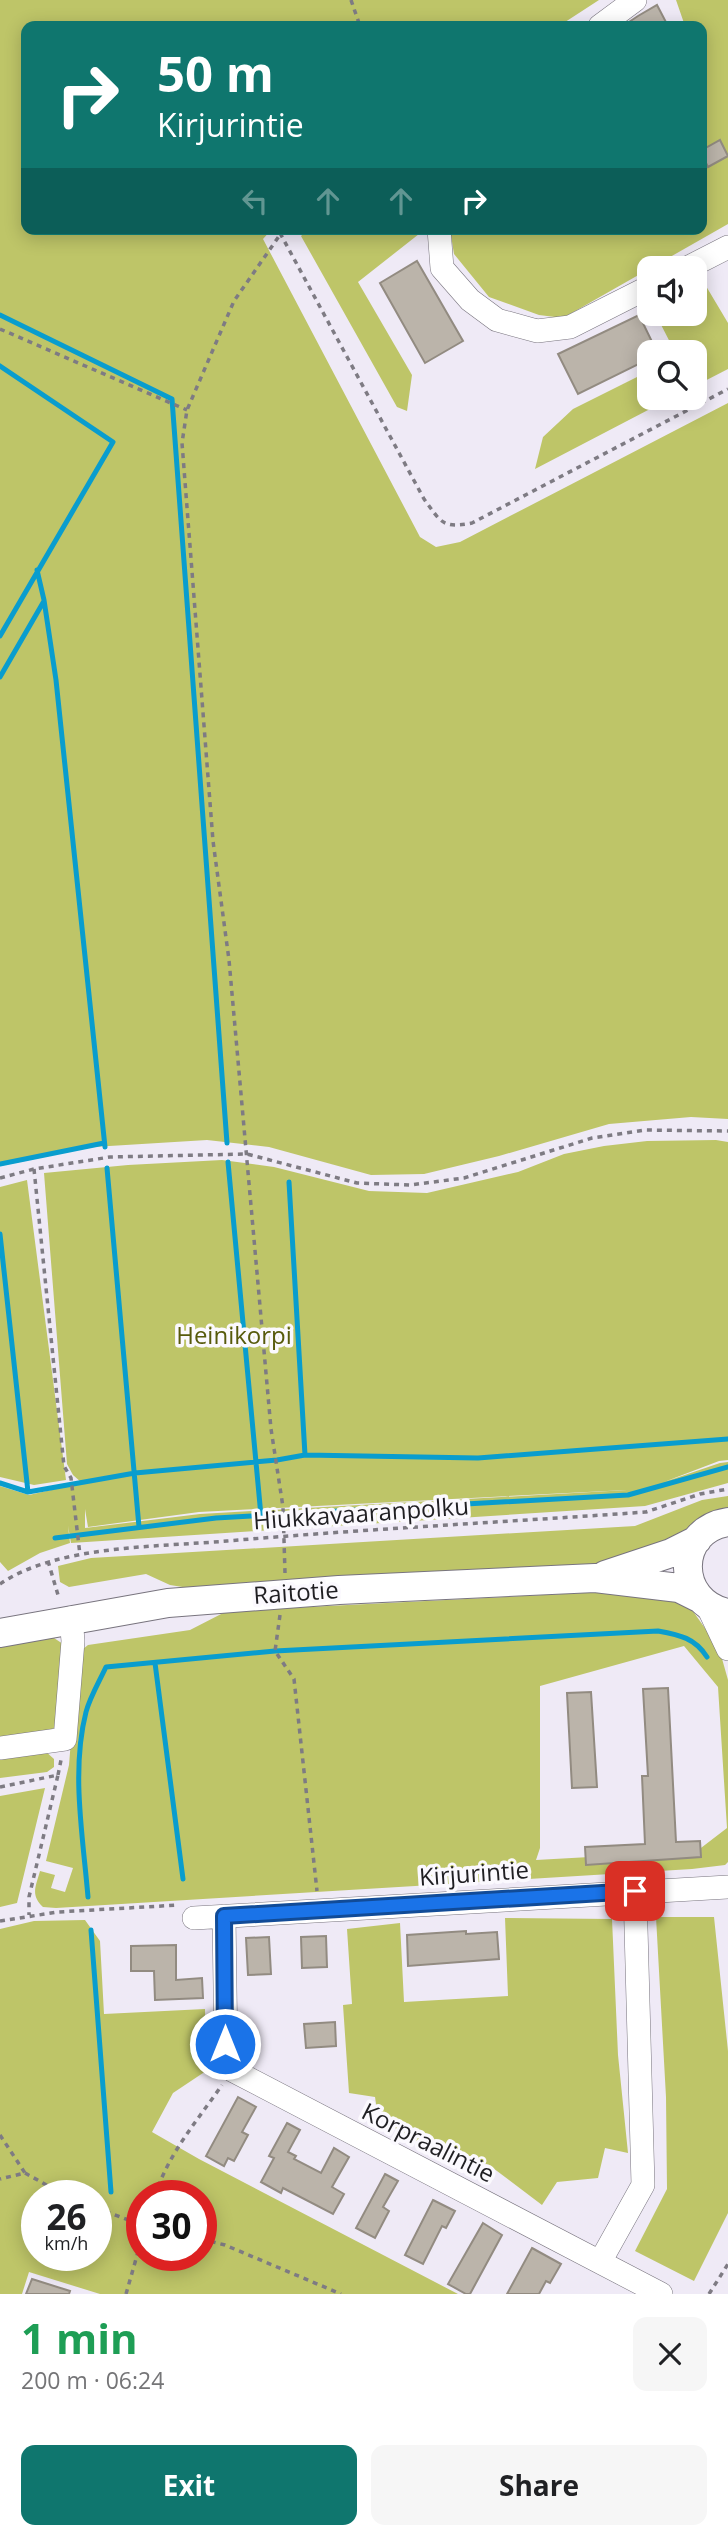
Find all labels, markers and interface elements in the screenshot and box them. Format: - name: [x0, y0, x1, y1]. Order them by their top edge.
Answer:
- text: 50 m: [157, 40, 274, 106]
- icon: right: [42, 49, 133, 140]
- text: Kirjurintie: [157, 103, 304, 146]
- icon: left: [236, 182, 274, 220]
- icon: ahead: [309, 182, 347, 220]
- icon: ahead: [382, 182, 420, 220]
- icon: right: [455, 182, 493, 220]
- map controls: [637, 256, 707, 410]
- button: sound: [637, 256, 707, 326]
- button: search: [637, 340, 707, 410]
- park label: Heinikorpi: [176, 1318, 292, 1351]
- street label: Hiukkavaaranpolku: [252, 1489, 470, 1536]
- street label: Raitotie: [252, 1572, 340, 1611]
- street label: Kirjurintie: [418, 1852, 530, 1893]
- pin: [605, 1861, 665, 1921]
- icon: arrive: [616, 1872, 654, 1910]
- position arrow: [188, 2007, 262, 2081]
- street label: Korpraalintie: [357, 2094, 501, 2189]
- speed limit sign: 30: [126, 2180, 217, 2271]
- text: 26: [46, 2193, 87, 2240]
- text: km/h: [45, 2231, 88, 2255]
- text: 1 min: [21, 2309, 138, 2366]
- button: close: [633, 2317, 707, 2391]
- text: 200 m · 06:24: [21, 2364, 164, 2396]
- button: Exit: [21, 2445, 357, 2525]
- button: Share: [371, 2445, 707, 2525]

